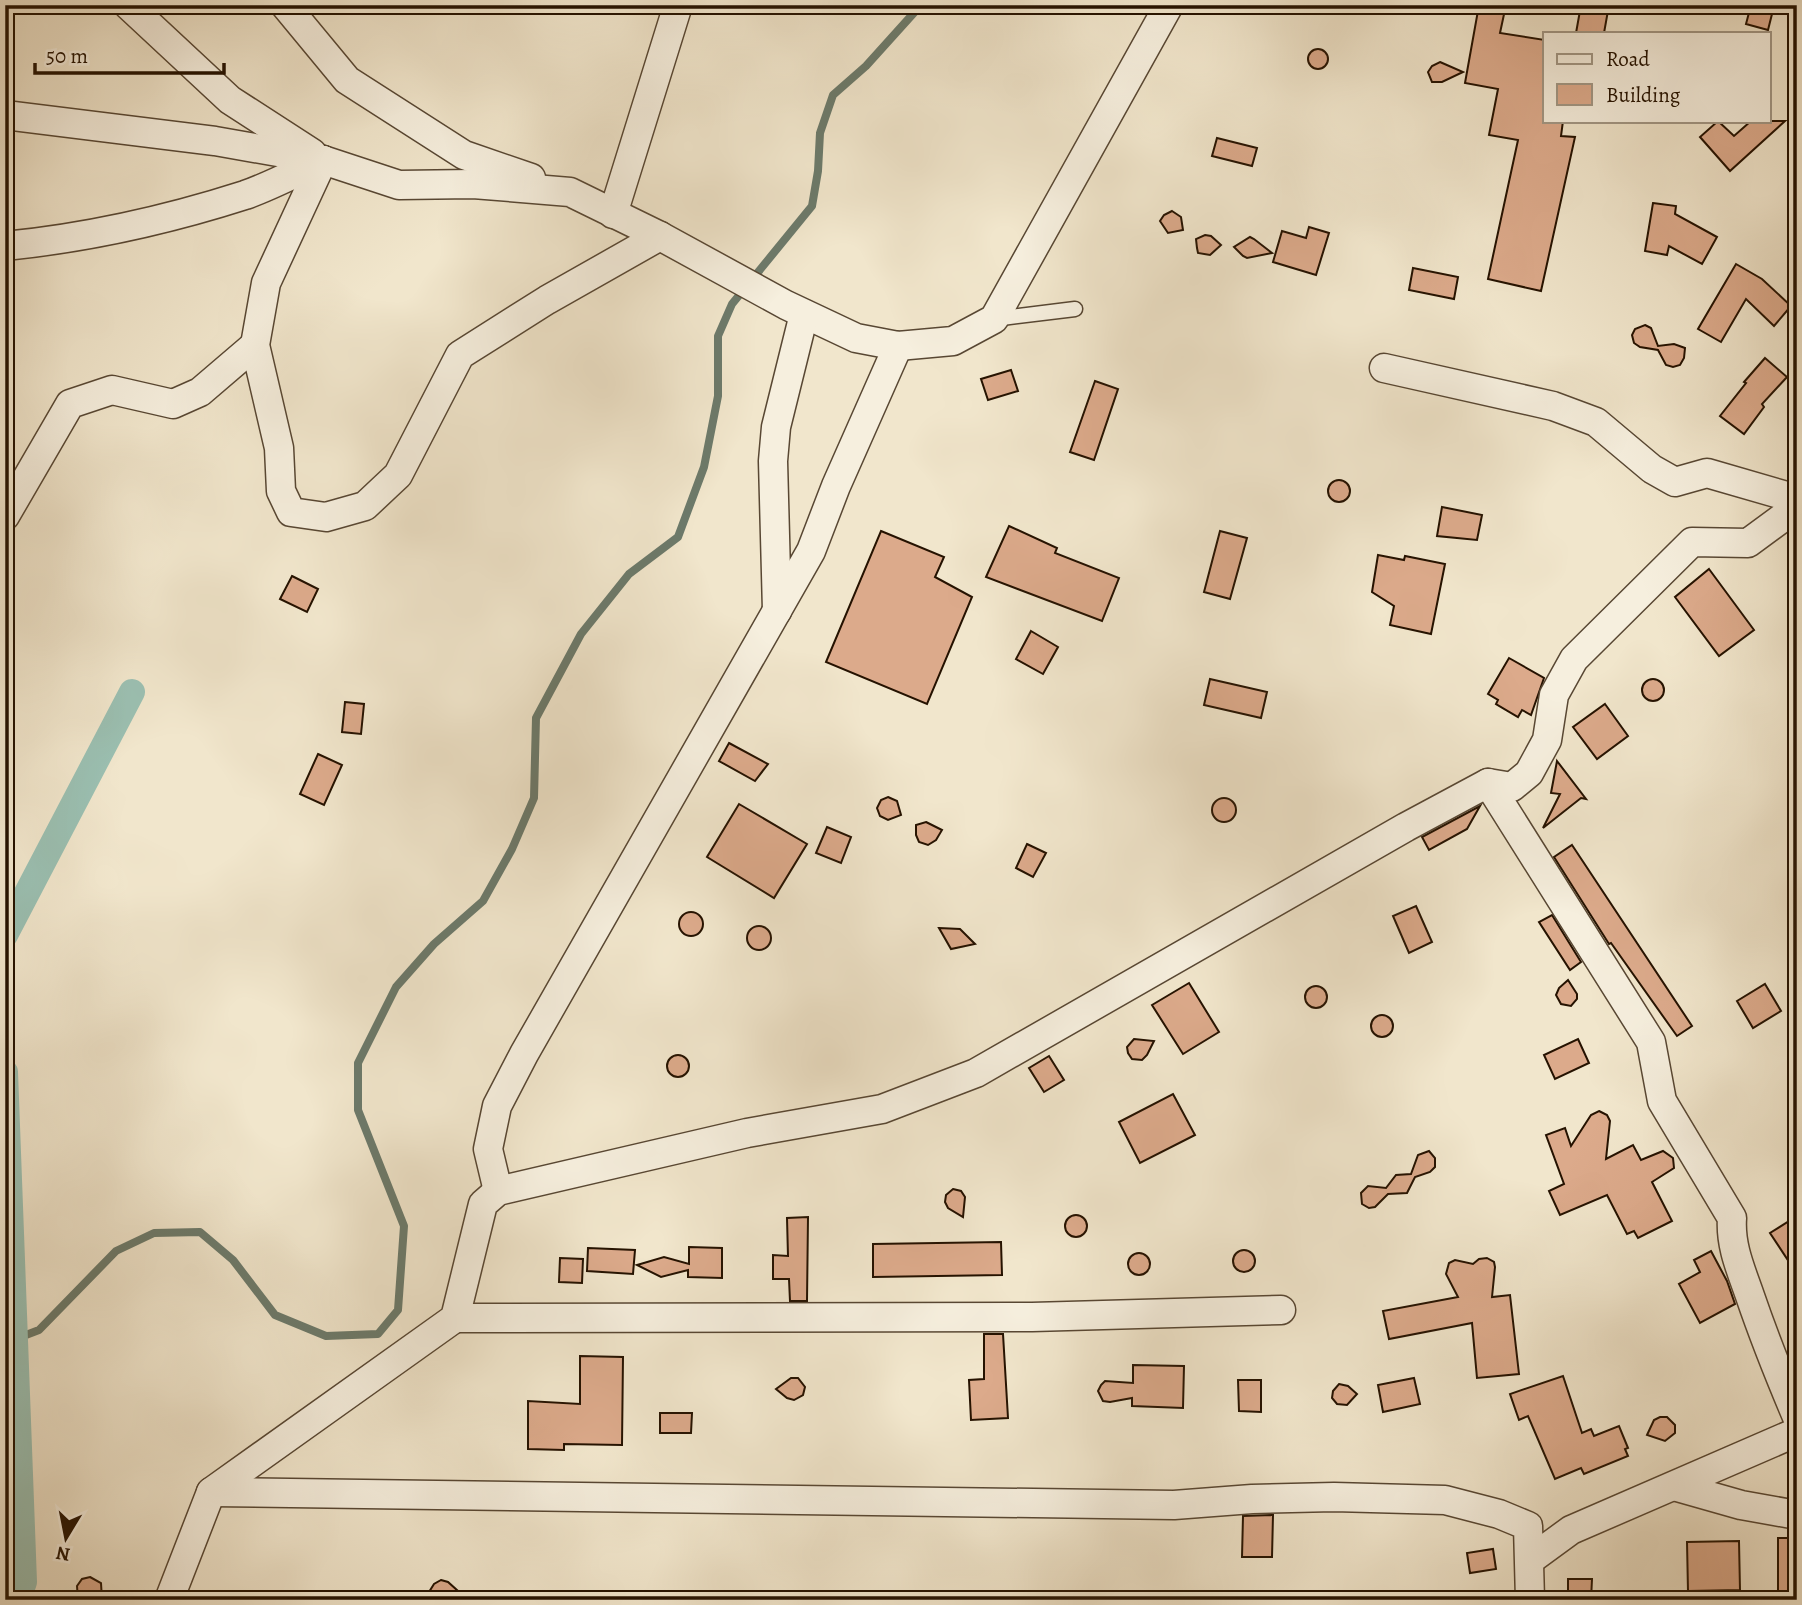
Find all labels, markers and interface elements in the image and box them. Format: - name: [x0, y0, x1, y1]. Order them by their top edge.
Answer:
- scale bar: [35, 32, 224, 76]
- legend: [1543, 32, 1770, 122]
- text: 50 m: [46, 42, 88, 70]
- text: Road: [1606, 45, 1650, 73]
- text: Building: [1606, 81, 1681, 109]
- north arrow: [32, 1504, 102, 1574]
- text: N: [54, 1540, 72, 1568]

